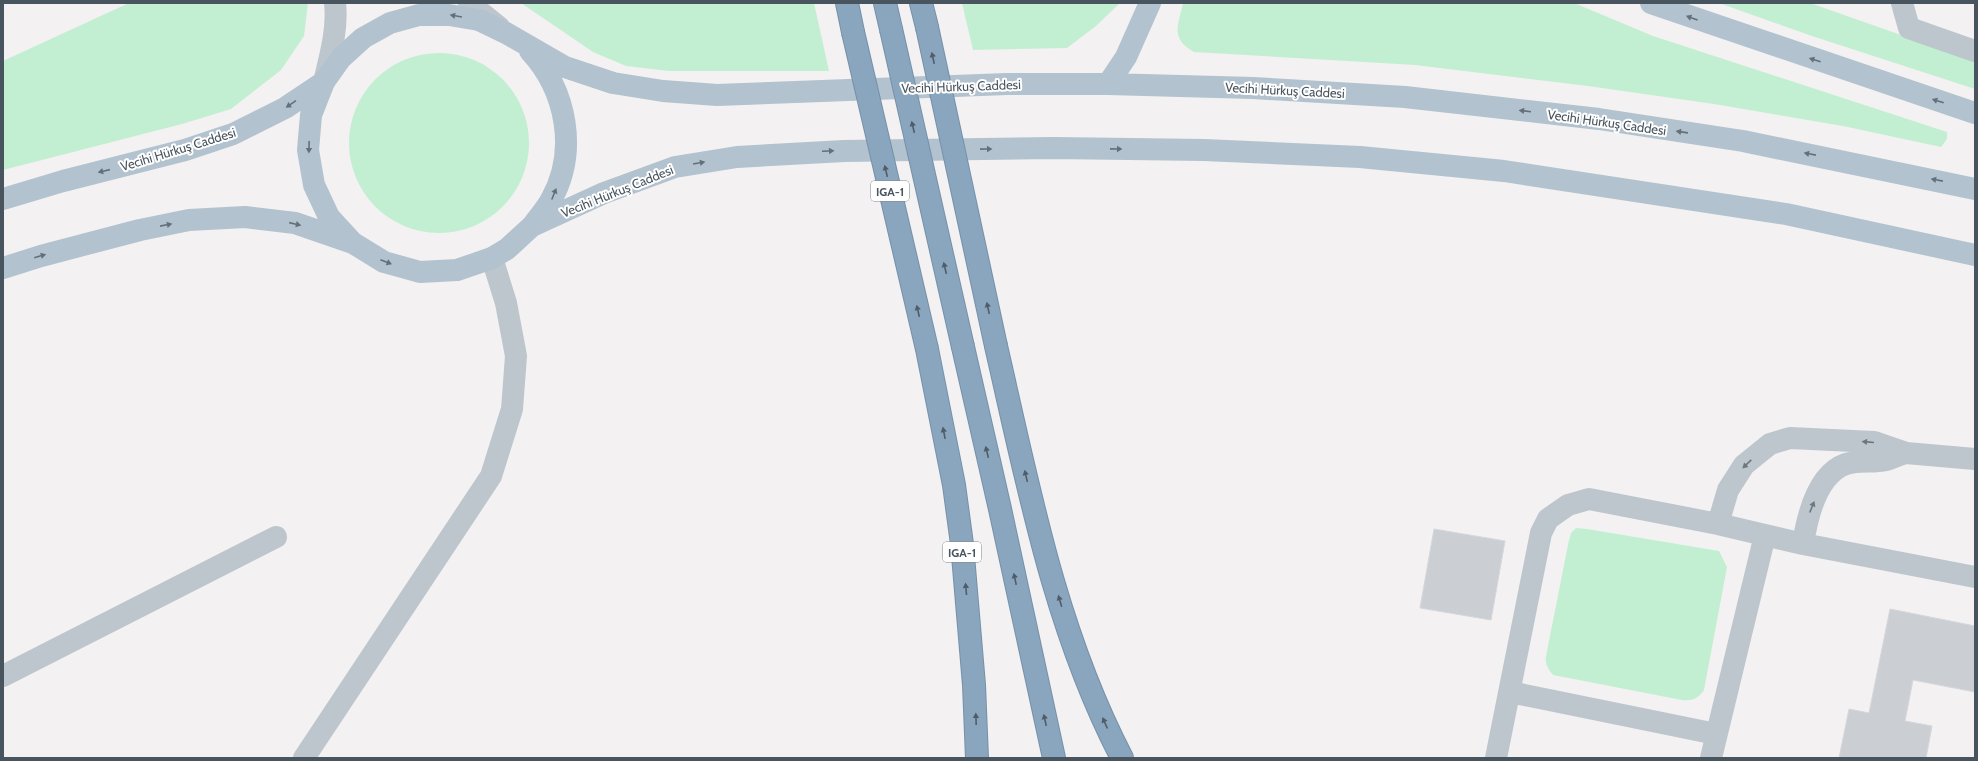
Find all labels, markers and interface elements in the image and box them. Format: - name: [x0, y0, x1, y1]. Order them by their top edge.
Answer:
- one-way arrow: [450, 13, 462, 19]
- one-way arrow: [1685, 14, 1697, 20]
- one-way arrow: [930, 51, 936, 64]
- one-way arrow: [1808, 56, 1820, 62]
- street label: Vecihi Hürkuş Caddesi: [901, 76, 1021, 96]
- street label: Vecihi Hürkuş Caddesi: [1225, 79, 1345, 101]
- one-way arrow: [1932, 98, 1944, 104]
- one-way arrow: [286, 100, 297, 108]
- street label: Vecihi Hürkuş Caddesi: [1547, 106, 1667, 138]
- one-way arrow: [1519, 108, 1531, 114]
- one-way arrow: [910, 121, 916, 133]
- street label: Vecihi Hürkuş Caddesi: [118, 124, 238, 174]
- one-way arrow: [1675, 129, 1688, 135]
- one-way arrow: [305, 141, 312, 153]
- one-way arrow: [980, 146, 993, 152]
- one-way arrow: [1110, 146, 1123, 152]
- one-way arrow: [822, 148, 834, 155]
- one-way arrow: [1803, 151, 1816, 157]
- one-way arrow: [693, 160, 705, 166]
- street label: Vecihi Hürkuş Caddesi: [559, 161, 675, 221]
- one-way arrow: [882, 165, 888, 177]
- one-way arrow: [98, 169, 110, 175]
- one-way arrow: [1931, 177, 1943, 183]
- road number: IGA-1: [871, 181, 909, 201]
- one-way arrow: [551, 187, 557, 199]
- one-way arrow: [160, 222, 173, 228]
- one-way arrow: [289, 222, 301, 228]
- one-way arrow: [35, 253, 47, 259]
- one-way arrow: [381, 260, 393, 266]
- one-way arrow: [941, 262, 947, 274]
- one-way arrow: [984, 301, 990, 314]
- one-way arrow: [915, 305, 921, 317]
- one-way arrow: [941, 427, 947, 439]
- one-way arrow: [1862, 439, 1875, 446]
- one-way arrow: [983, 446, 989, 458]
- one-way arrow: [1742, 459, 1752, 469]
- one-way arrow: [1023, 469, 1029, 482]
- one-way arrow: [1809, 500, 1815, 512]
- road number: IGA-1: [943, 542, 981, 562]
- one-way arrow: [1012, 573, 1018, 585]
- one-way arrow: [962, 583, 969, 595]
- one-way arrow: [1056, 595, 1062, 608]
- one-way arrow: [973, 712, 979, 725]
- one-way arrow: [1042, 714, 1048, 726]
- one-way arrow: [1101, 717, 1107, 729]

